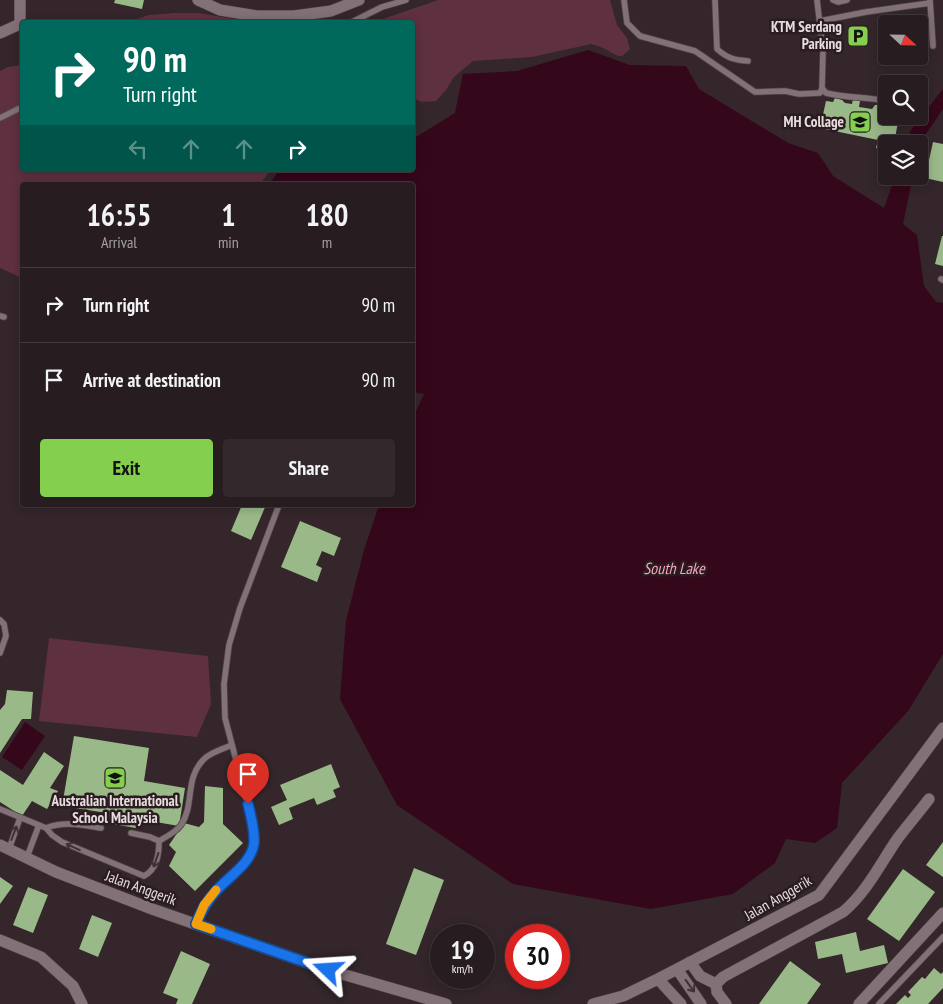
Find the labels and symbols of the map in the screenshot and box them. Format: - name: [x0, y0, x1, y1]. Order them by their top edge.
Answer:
- north arrow: [878, 15, 928, 65]
- place label: KTM Serdang Parking: [771, 17, 842, 53]
- parking icon: KTM Serdang Parking: [846, 24, 870, 48]
- school or university icon: MH Collage: [848, 110, 872, 134]
- place label: MH Collage: [784, 112, 844, 131]
- water label: South Lake: [643, 558, 706, 578]
- pin: [227, 753, 269, 804]
- school or university icon: Australian International School Malaysia: [103, 766, 127, 790]
- place label: Australian International School Malaysia: [51, 791, 179, 827]
- one-way arrow: [10, 826, 19, 842]
- one-way arrow: [66, 841, 81, 851]
- one-way arrow: [151, 852, 160, 867]
- street label: Jalan Anggerik: [102, 866, 180, 909]
- street label: Jalan Anggerik: [740, 871, 815, 925]
- speed limit sign: 30: [505, 924, 570, 989]
- position arrow: [301, 943, 353, 995]
- one-way arrow: [684, 979, 695, 992]

